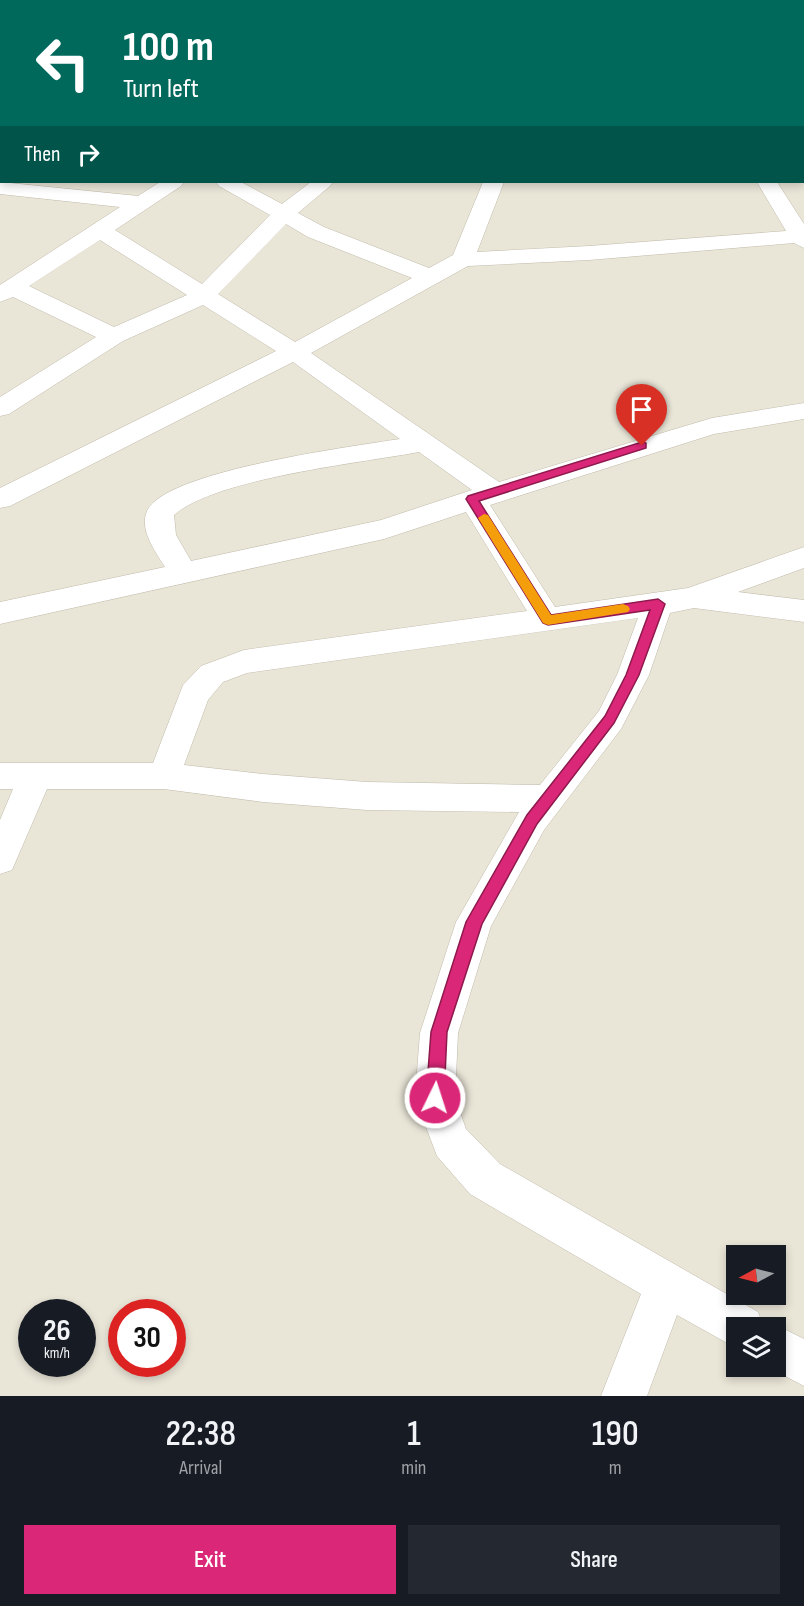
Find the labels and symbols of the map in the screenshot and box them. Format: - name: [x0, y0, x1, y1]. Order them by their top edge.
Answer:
- pin: [616, 384, 667, 446]
- position arrow: [403, 1066, 467, 1130]
- north arrow: [726, 1245, 786, 1305]
- speed limit sign: 30: [108, 1299, 186, 1377]

